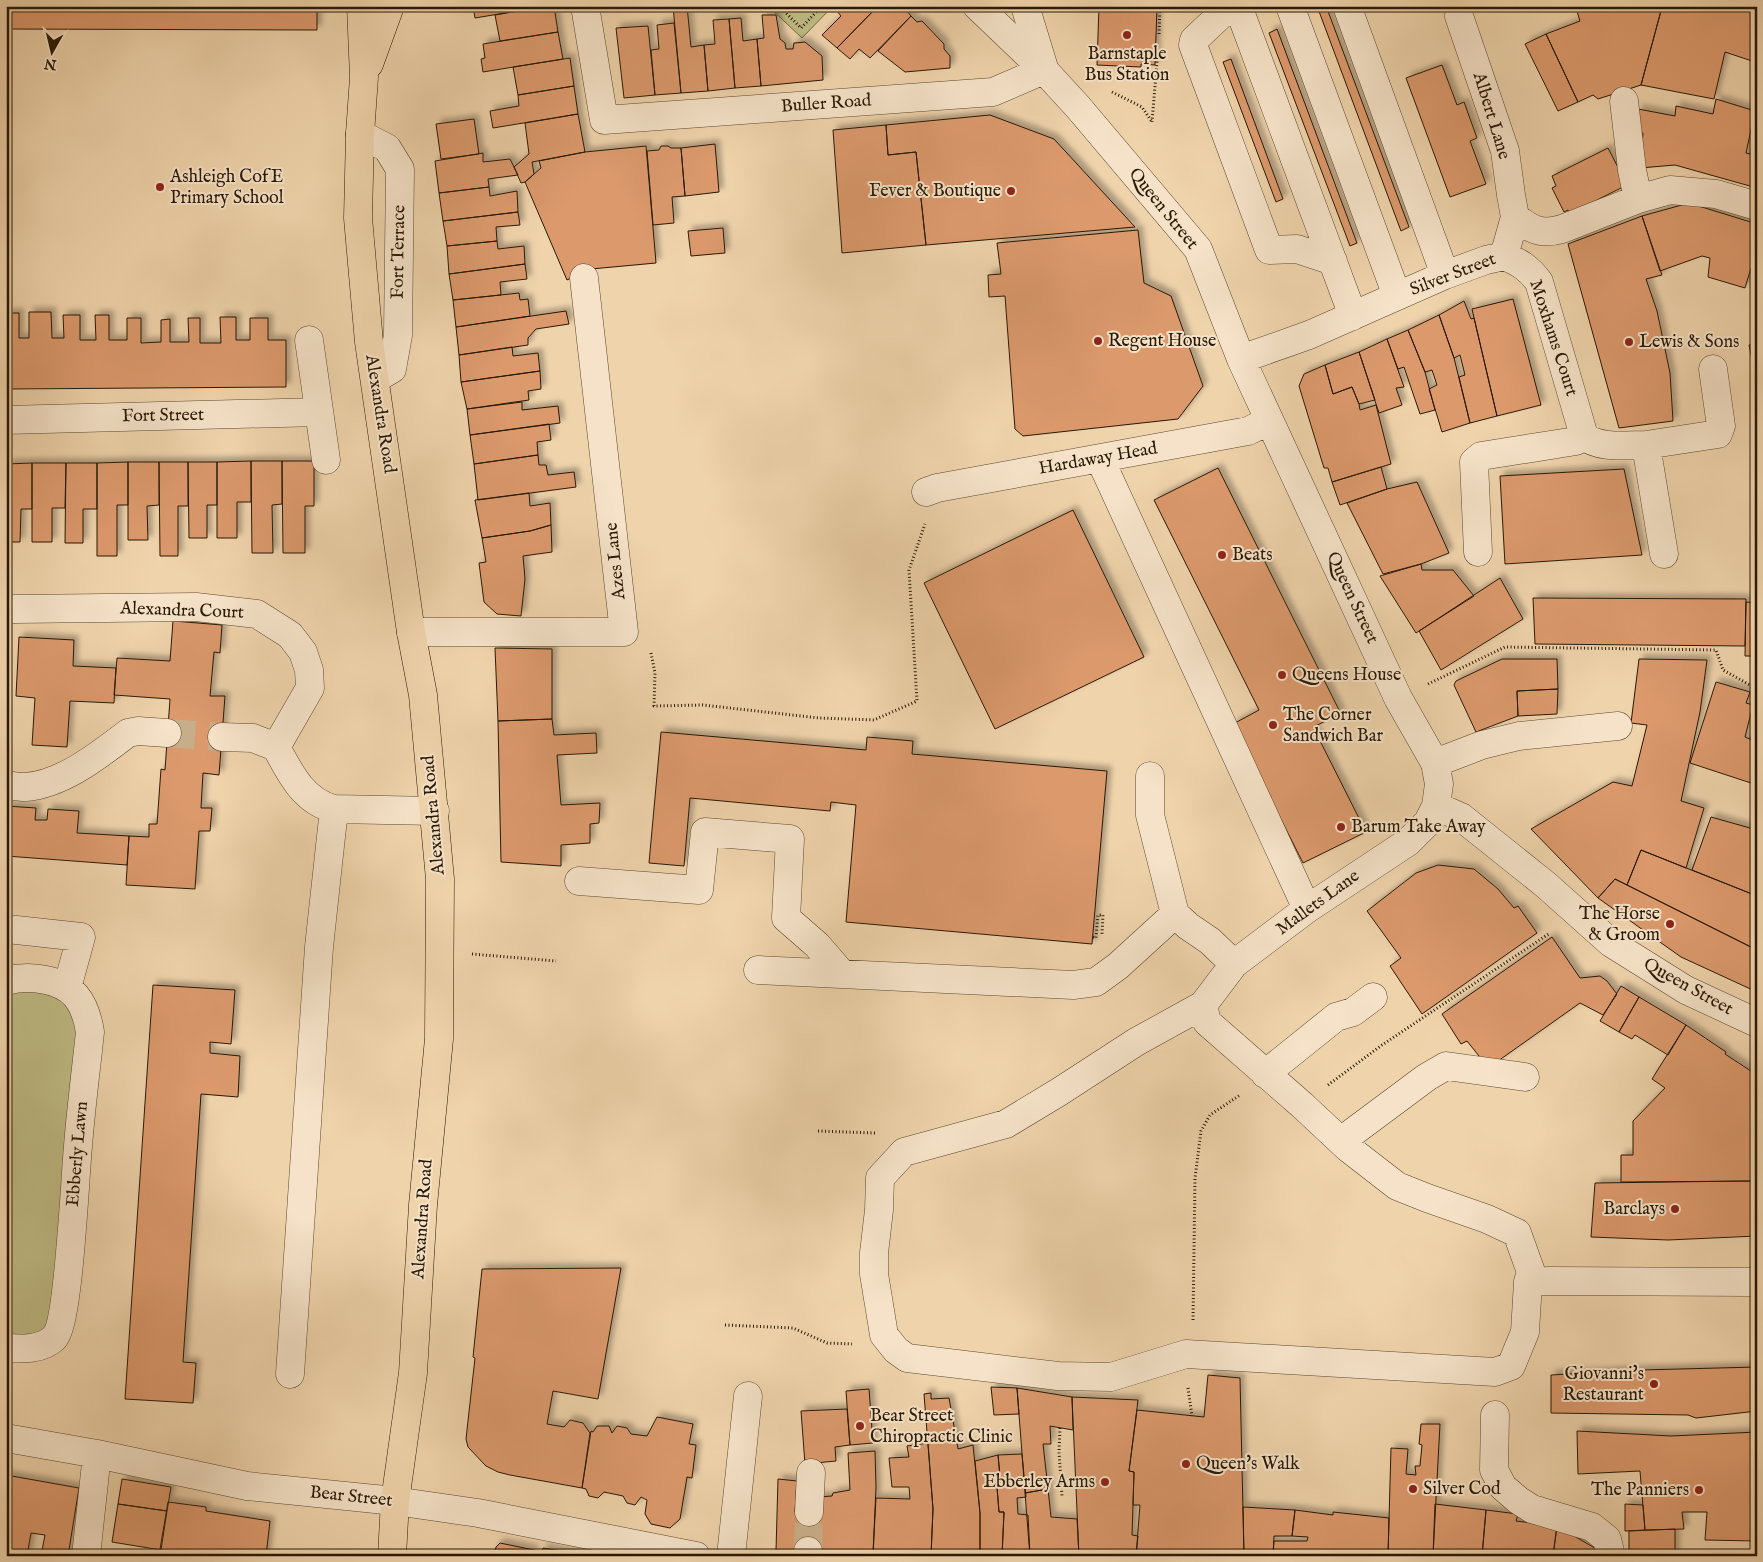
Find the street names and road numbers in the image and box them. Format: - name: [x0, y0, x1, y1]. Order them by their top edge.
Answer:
- street label: Albert Lane: [1467, 69, 1515, 162]
- street label: Buller Road: [780, 89, 872, 119]
- street label: Queen Street: [1123, 163, 1203, 255]
- street label: Fort Terrace: [387, 205, 411, 299]
- street label: Silver Street: [1407, 248, 1499, 302]
- street label: Moxhams Court: [1523, 277, 1583, 399]
- street label: Alexandra Road: [359, 352, 401, 475]
- street label: Fort Street: [122, 404, 204, 428]
- street label: Hardaway Head: [1037, 437, 1159, 481]
- street label: Azes Lane: [601, 521, 632, 602]
- street label: Queen Street: [1321, 548, 1383, 648]
- street label: Alexandra Court: [119, 597, 244, 625]
- street label: Alexandra Road: [417, 754, 451, 877]
- street label: Mallets Lane: [1272, 865, 1364, 941]
- street label: Queen Street: [1639, 953, 1737, 1021]
- street label: Ebberly Lawn: [62, 1100, 94, 1208]
- street label: Alexandra Road: [407, 1158, 439, 1281]
- street label: Bear Street: [308, 1481, 394, 1513]

